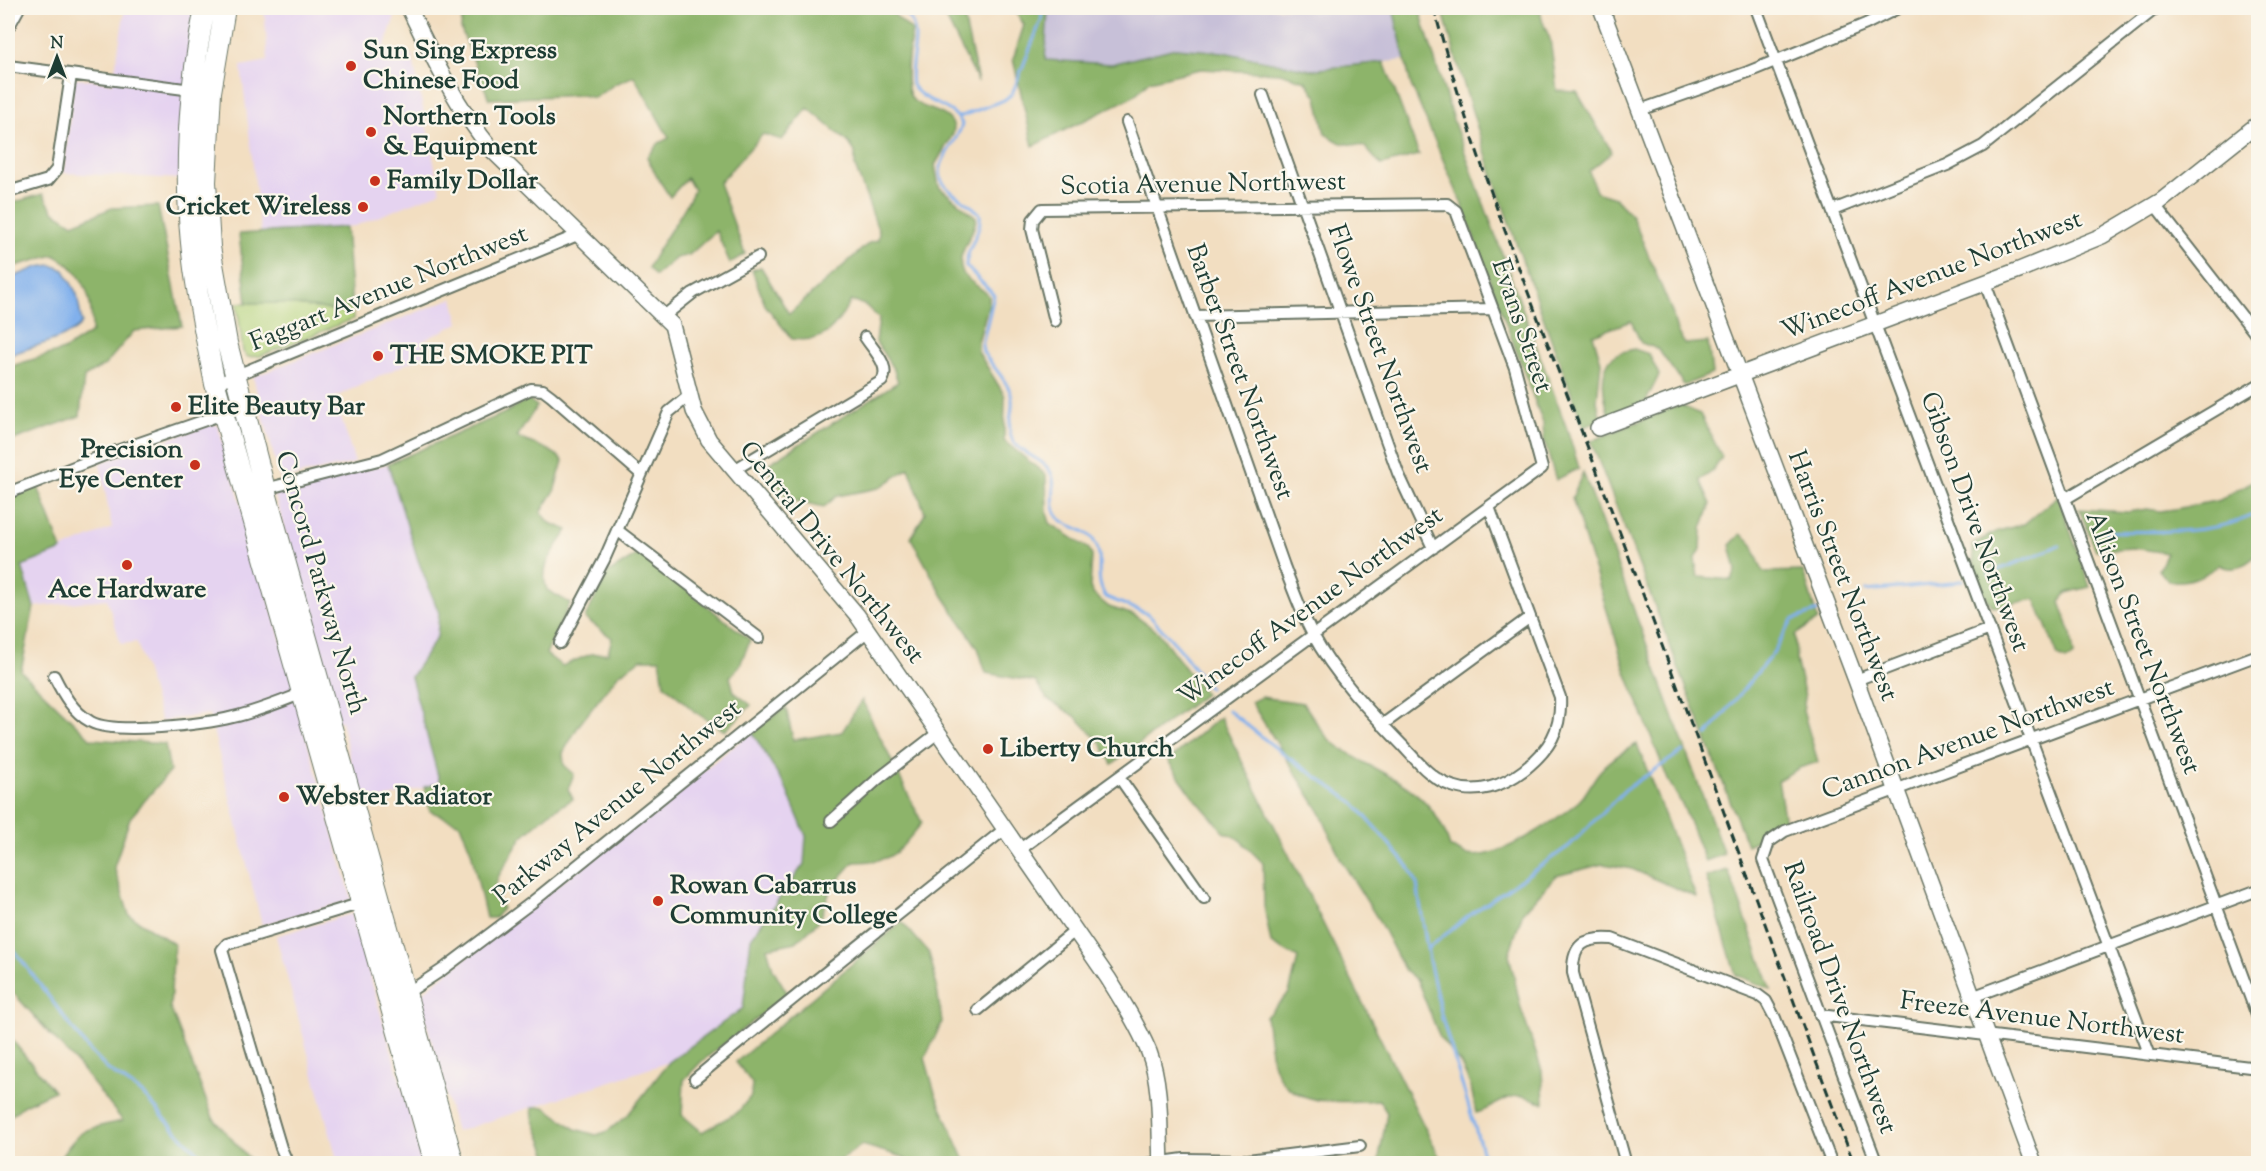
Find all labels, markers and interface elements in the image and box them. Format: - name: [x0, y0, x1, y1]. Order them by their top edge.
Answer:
- north arrow: [27, 27, 87, 87]
- text: N: [51, 33, 64, 56]
- place label: Sun Sing Express Chinese Food: [363, 33, 557, 100]
- marker: Sun Sing Express Chinese Food: [344, 59, 358, 73]
- place label: Northern Tools & Equipment: [383, 99, 556, 166]
- marker: Northern Tools & Equipment: [364, 125, 378, 139]
- place label: Family Dollar: [387, 163, 538, 200]
- street label: Scotia Avenue Northwest: [1060, 164, 1346, 206]
- marker: Family Dollar: [368, 174, 382, 188]
- place label: Cricket Wireless: [166, 189, 351, 226]
- marker: Cricket Wireless: [356, 200, 370, 214]
- street label: Winecoff Avenue Northwest: [1776, 201, 2088, 351]
- street label: Faggart Avenue Northwest: [244, 216, 534, 362]
- street label: Flowe Street Northwest: [1317, 220, 1441, 479]
- street label: Barber Street Northwest: [1175, 239, 1303, 505]
- street label: Evans Street: [1481, 254, 1561, 398]
- place label: THE SMOKE PIT: [390, 338, 593, 375]
- marker: THE SMOKE PIT: [371, 349, 385, 363]
- street label: Gibson Drive Northwest: [1910, 387, 2038, 657]
- place label: Elite Beauty Bar: [188, 389, 365, 426]
- marker: Elite Beauty Bar: [169, 400, 183, 414]
- place label: Precision Eye Center: [59, 432, 184, 499]
- street label: Central Drive Northwest: [729, 434, 933, 672]
- street label: Harris Street Northwest: [1777, 445, 1907, 707]
- street label: Concord Parkway North: [265, 447, 375, 719]
- marker: Precision Eye Center: [188, 458, 202, 472]
- street label: Winecoff Avenue Northwest: [1171, 498, 1451, 716]
- street label: Allison Street Northwest: [2075, 506, 2209, 780]
- marker: Ace Hardware: [120, 558, 134, 572]
- place label: Ace Hardware: [48, 572, 206, 609]
- street label: Cannon Avenue Northwest: [1817, 670, 2119, 810]
- street label: Parkway Avenue Northwest: [486, 691, 750, 915]
- place label: Liberty Church: [1000, 731, 1175, 768]
- marker: Liberty Church: [981, 742, 995, 756]
- place label: Webster Radiator: [296, 779, 492, 816]
- marker: Webster Radiator: [277, 790, 291, 804]
- street label: Railroad Drive Northwest: [1773, 857, 1906, 1139]
- place label: Rowan Cabarrus Community College: [670, 868, 898, 935]
- marker: Rowan Cabarrus Community College: [651, 894, 665, 908]
- street label: Freeze Avenue Northwest: [1898, 983, 2186, 1055]

